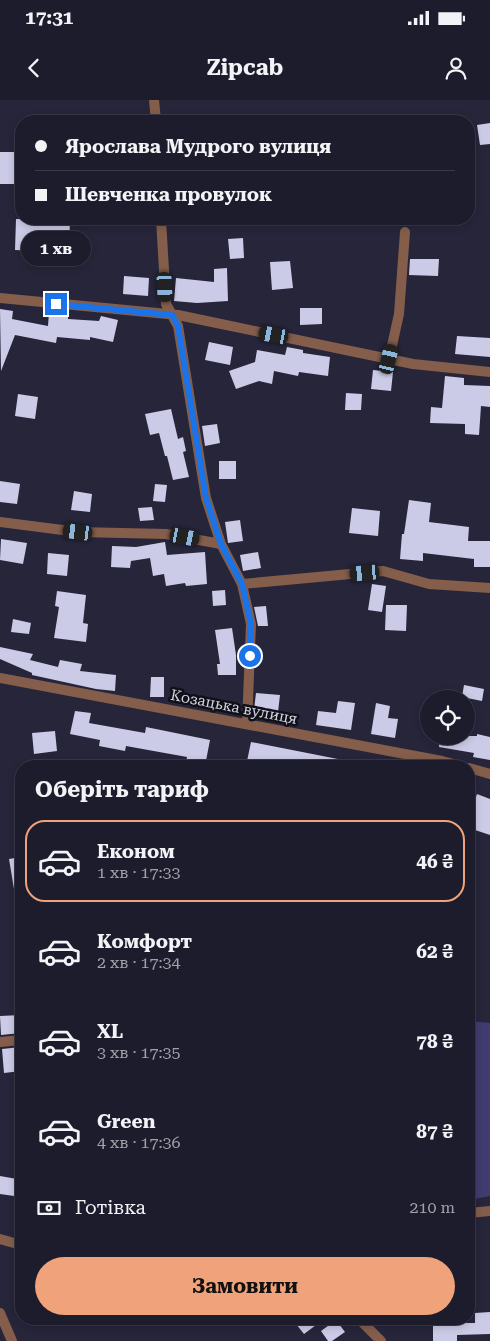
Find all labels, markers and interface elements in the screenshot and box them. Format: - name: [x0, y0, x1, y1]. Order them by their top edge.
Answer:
- text: 17:31: [25, 6, 74, 29]
- icon: back: [20, 54, 48, 82]
- icon: person: [442, 54, 470, 82]
- text: Zipcab: [207, 55, 283, 80]
- text: Ярослава Мудрого вулиця: [65, 135, 331, 158]
- text: Шевченка провулок: [65, 183, 272, 206]
- callout: 1 хв: [21, 232, 91, 266]
- text: 1 хв: [40, 239, 72, 258]
- car: [156, 272, 173, 302]
- route end: [45, 293, 67, 315]
- car: [257, 325, 290, 345]
- car: [378, 343, 399, 375]
- car: [62, 523, 93, 541]
- car: [168, 527, 201, 547]
- car: [349, 564, 380, 582]
- route start: [239, 645, 261, 667]
- street label: Козацька вулиця: [169, 686, 299, 728]
- map controls: [420, 690, 475, 745]
- button: locate: [420, 690, 475, 745]
- text: Оберіть тариф: [35, 777, 209, 802]
- icon: car: [37, 839, 82, 884]
- text: Економ: [97, 840, 175, 863]
- text: 46 ₴: [416, 850, 453, 873]
- text: 1 хв · 17:33: [97, 863, 181, 882]
- icon: car: [37, 929, 82, 974]
- text: Комфорт: [97, 930, 192, 953]
- text: 62 ₴: [416, 940, 453, 963]
- text: 2 хв · 17:34: [97, 953, 181, 972]
- icon: car: [37, 1019, 82, 1064]
- text: XL: [97, 1020, 123, 1043]
- text: 78 ₴: [416, 1030, 453, 1053]
- text: 3 хв · 17:35: [97, 1043, 181, 1062]
- icon: car: [37, 1109, 82, 1154]
- text: Green: [97, 1110, 155, 1133]
- text: 87 ₴: [416, 1120, 453, 1143]
- text: 4 хв · 17:36: [97, 1133, 181, 1152]
- icon: cash: [35, 1194, 63, 1222]
- text: Готівка: [75, 1196, 146, 1219]
- text: 210 m: [409, 1198, 455, 1217]
- button: Замовити: [35, 1257, 455, 1315]

